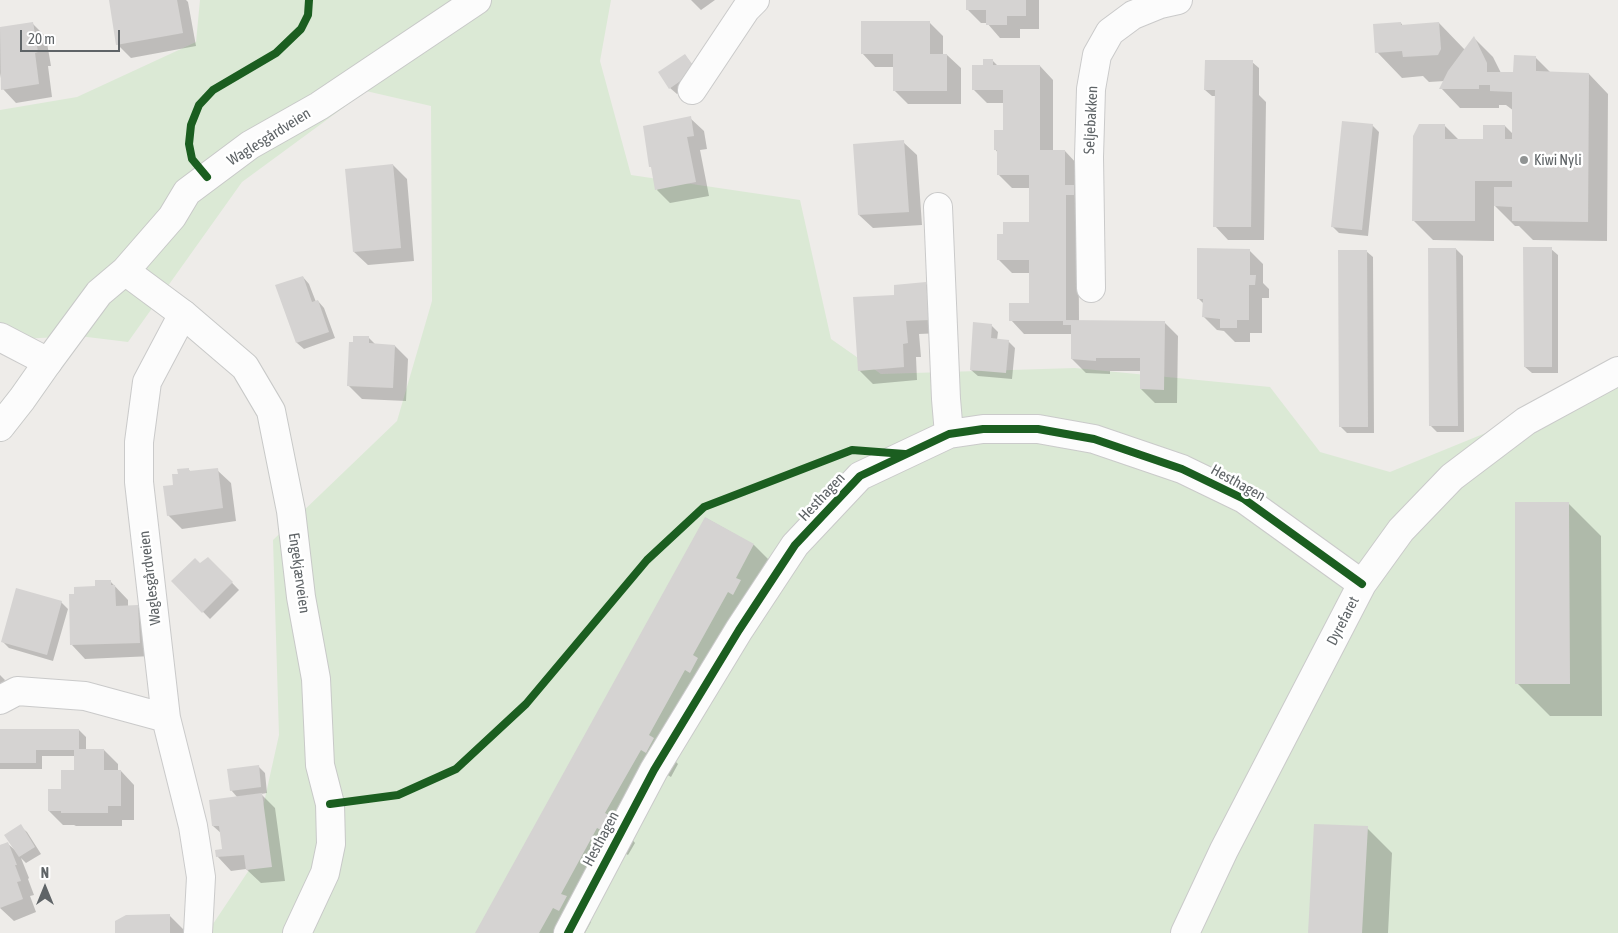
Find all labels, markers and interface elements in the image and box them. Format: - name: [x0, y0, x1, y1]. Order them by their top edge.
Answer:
- scale bar: [22, 20, 122, 52]
- text: 20 m: [28, 30, 55, 47]
- street label: Seljebakken: [1080, 85, 1102, 155]
- street label: Waglesgårdveien: [224, 104, 314, 170]
- place label: Kiwi Nyli: [1534, 151, 1582, 169]
- marker: Kiwi Nyli: [1518, 154, 1530, 166]
- street label: Hesthagen: [1208, 461, 1268, 505]
- street label: Hesthagen: [795, 469, 849, 525]
- street label: Waglesgårdveien: [135, 530, 165, 626]
- street label: Engekjærveien: [284, 532, 314, 614]
- street label: Dyrefaret: [1323, 594, 1363, 648]
- street label: Hesthagen: [579, 808, 623, 870]
- north arrow: [20, 863, 70, 913]
- text: N: [41, 865, 49, 881]

